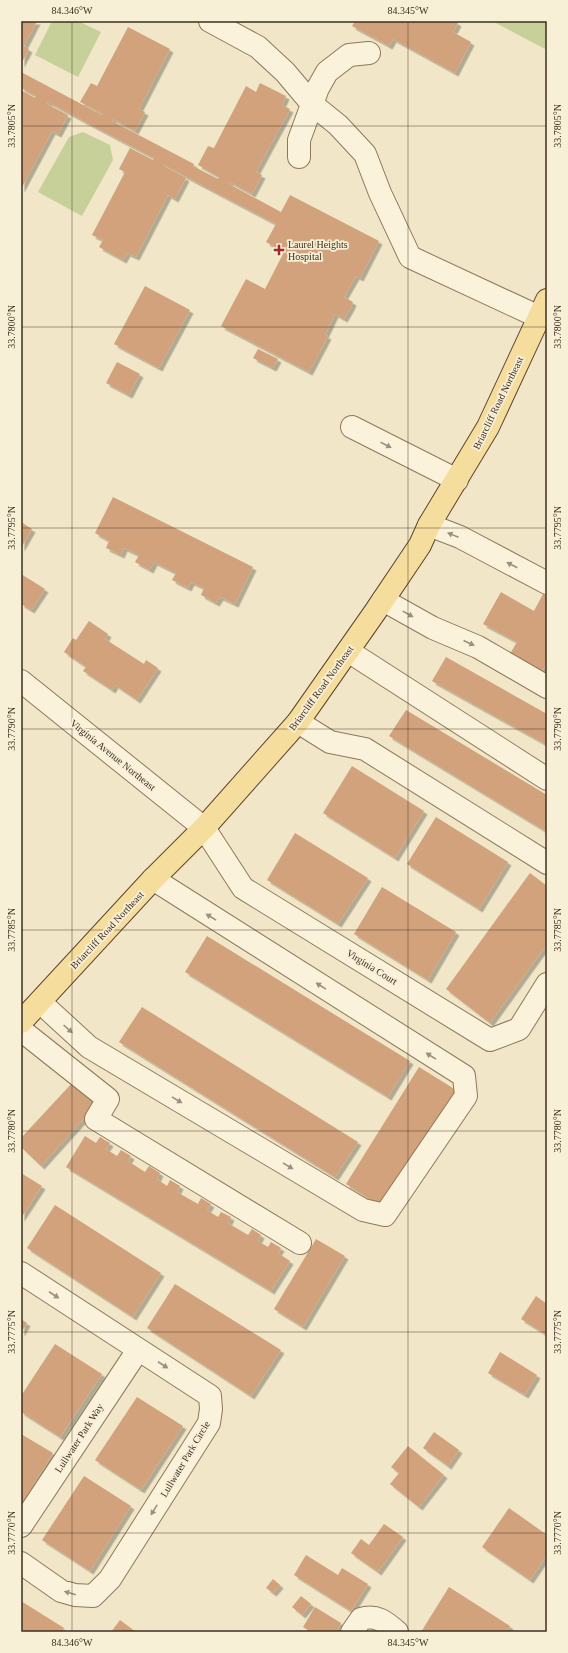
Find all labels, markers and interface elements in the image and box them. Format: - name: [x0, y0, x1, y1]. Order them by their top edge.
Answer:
- text: 84.346°W: [52, 5, 93, 16]
- text: 84.345°W: [388, 5, 429, 16]
- text: 33.7805°N: [6, 104, 17, 148]
- text: 33.7805°N: [552, 104, 563, 148]
- place label: Laurel Heights Hospital: [288, 239, 348, 262]
- marker: Laurel Heights Hospital: [273, 244, 285, 256]
- text: 33.7800°N: [6, 305, 17, 349]
- text: 33.7800°N: [552, 305, 563, 349]
- street label: Briarcliff Road Northeast: [471, 355, 525, 451]
- one-way arrow: [381, 442, 392, 448]
- text: 33.7795°N: [6, 506, 17, 550]
- text: 33.7795°N: [552, 506, 563, 550]
- one-way arrow: [446, 531, 458, 537]
- one-way arrow: [507, 562, 518, 568]
- one-way arrow: [403, 610, 414, 617]
- one-way arrow: [463, 640, 474, 646]
- street label: Briarcliff Road Northeast: [287, 643, 356, 732]
- text: 33.7790°N: [6, 707, 17, 751]
- text: 33.7790°N: [552, 707, 563, 751]
- street label: Virginia Avenue Northeast: [68, 717, 158, 793]
- street label: Briarcliff Road Northeast: [68, 889, 146, 971]
- text: 33.7785°N: [6, 908, 17, 952]
- text: 33.7785°N: [552, 908, 563, 952]
- one-way arrow: [205, 913, 217, 920]
- street label: Virginia Court: [345, 947, 400, 987]
- one-way arrow: [316, 982, 326, 990]
- one-way arrow: [63, 1024, 73, 1033]
- one-way arrow: [425, 1052, 437, 1059]
- one-way arrow: [171, 1096, 183, 1103]
- text: 33.7780°N: [6, 1109, 17, 1153]
- text: 33.7780°N: [552, 1109, 563, 1153]
- one-way arrow: [283, 1162, 293, 1170]
- one-way arrow: [49, 1291, 59, 1299]
- text: 33.7775°N: [6, 1310, 17, 1354]
- text: 33.7775°N: [552, 1310, 563, 1354]
- one-way arrow: [157, 1362, 169, 1369]
- street label: Lullwater Park Way: [53, 1401, 105, 1475]
- street label: Lullwater Park Circle: [158, 1419, 212, 1499]
- one-way arrow: [150, 1505, 158, 1515]
- text: 33.7770°N: [6, 1511, 17, 1555]
- text: 33.7770°N: [552, 1511, 563, 1555]
- one-way arrow: [63, 1590, 75, 1596]
- text: 84.346°W: [52, 1637, 93, 1648]
- text: 84.345°W: [388, 1637, 429, 1648]

